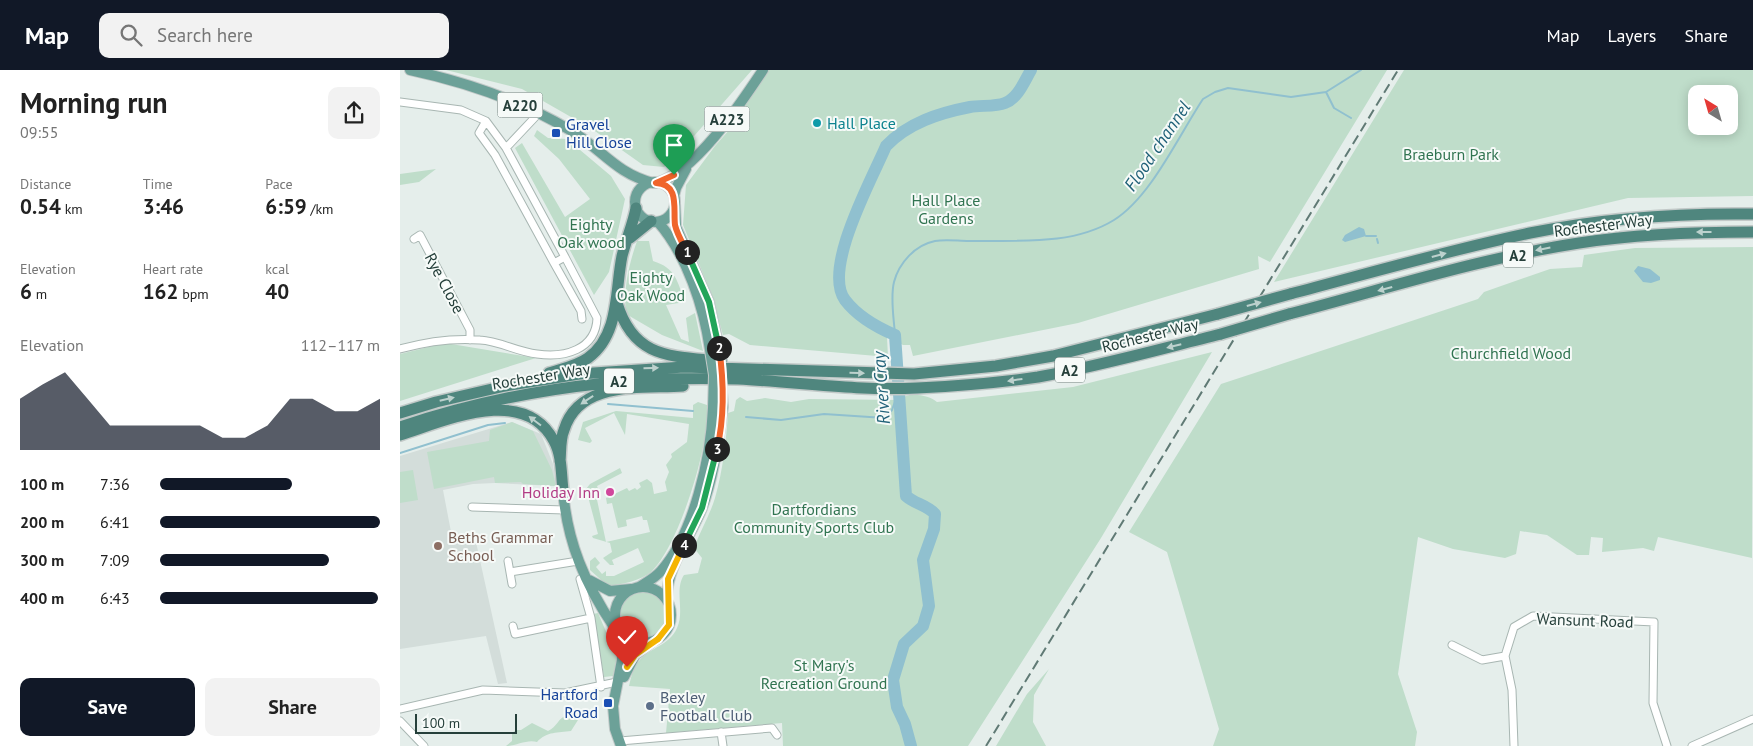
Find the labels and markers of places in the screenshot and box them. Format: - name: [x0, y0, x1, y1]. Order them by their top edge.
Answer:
- place label: Hall Place: [827, 113, 896, 133]
- place label: Gravel Hill Close: [566, 114, 632, 152]
- marker: Hall Place: [811, 117, 823, 129]
- pin: [653, 124, 695, 175]
- marker: Gravel Hill Close: [550, 127, 562, 139]
- pin: 1: [674, 240, 700, 264]
- pin: 2: [706, 336, 732, 360]
- pin: 3: [704, 436, 730, 462]
- place label: Holiday Inn: [522, 482, 600, 502]
- marker: Holiday Inn: [604, 486, 616, 498]
- place label: Beths Grammar School: [448, 527, 554, 565]
- pin: 4: [672, 532, 696, 558]
- marker: Beths Grammar School: [432, 540, 444, 552]
- pin: [606, 616, 648, 667]
- place label: Hartford Road: [540, 684, 598, 722]
- place label: Bexley Football Club: [660, 687, 752, 725]
- marker: Hartford Road: [602, 697, 614, 709]
- marker: Bexley Football Club: [644, 700, 656, 712]

